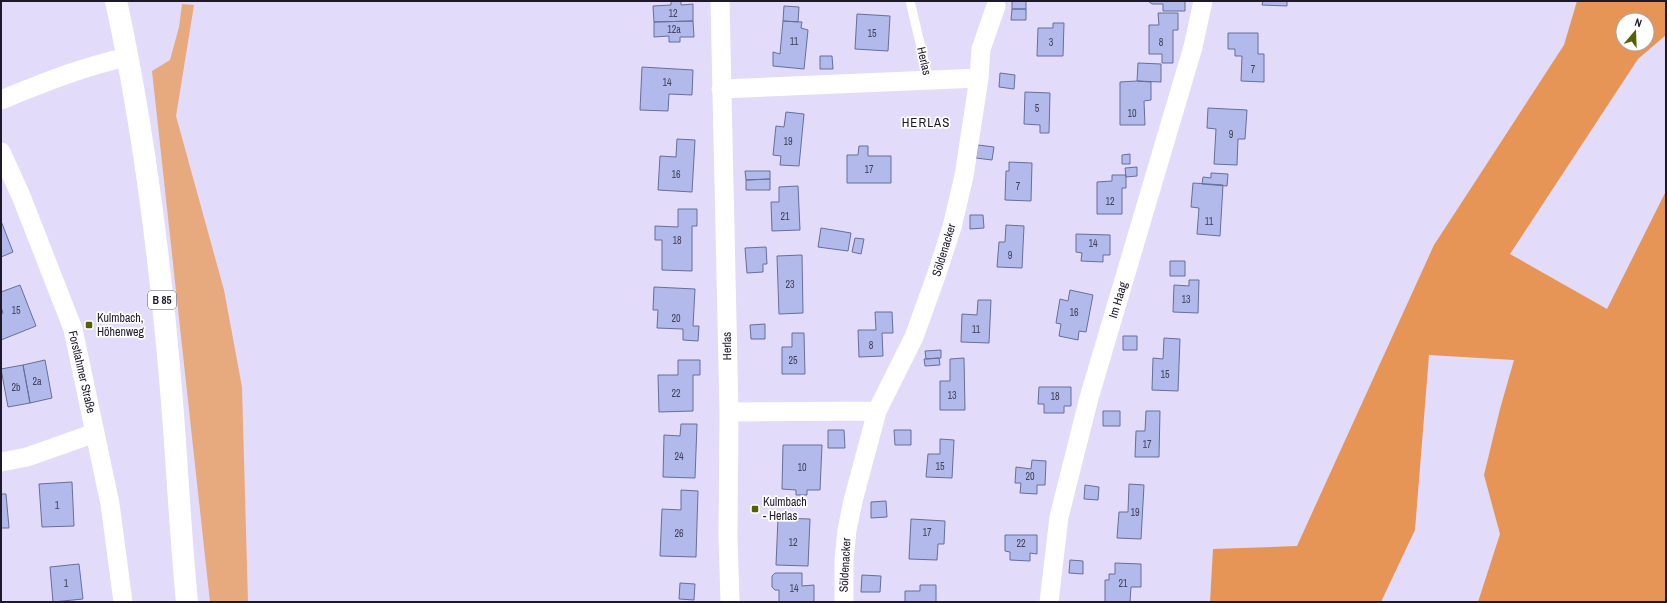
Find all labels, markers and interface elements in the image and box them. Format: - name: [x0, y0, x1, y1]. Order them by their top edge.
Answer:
- house number: 12: [668, 7, 678, 20]
- north arrow: [1615, 12, 1655, 52]
- text: N: [1633, 15, 1644, 30]
- house number: 12a: [667, 23, 681, 36]
- house number: 15: [867, 27, 877, 40]
- house number: 11: [790, 35, 799, 48]
- house number: 3: [1049, 36, 1054, 49]
- house number: 8: [1159, 36, 1164, 49]
- street label: Herlas: [913, 45, 935, 77]
- house number: 7: [1251, 63, 1256, 76]
- house number: 14: [662, 76, 672, 89]
- house number: 5: [1035, 102, 1040, 115]
- house number: 10: [1127, 107, 1137, 120]
- district label: HERLAS: [902, 114, 950, 131]
- house number: 9: [1229, 128, 1234, 141]
- house number: 19: [783, 135, 793, 148]
- house number: 17: [864, 163, 874, 176]
- house number: 16: [671, 168, 681, 181]
- house number: 7: [1016, 180, 1021, 193]
- house number: 12: [1105, 195, 1115, 208]
- house number: 21: [780, 210, 790, 223]
- house number: 11: [1205, 215, 1214, 228]
- street label: Söldenacker: [928, 221, 960, 278]
- house number: 18: [672, 234, 682, 247]
- house number: 14: [1088, 237, 1098, 250]
- house number: 9: [1008, 249, 1013, 262]
- house number: 23: [785, 278, 795, 291]
- street label: Im Haag: [1105, 279, 1131, 320]
- road number: B 85: [148, 291, 176, 309]
- house number: 13: [1181, 293, 1191, 306]
- house number: 15: [11, 304, 21, 317]
- house number: 16: [1069, 306, 1079, 319]
- place label: Kulmbach, Höhenweg: [97, 310, 145, 340]
- house number: 20: [671, 312, 681, 325]
- marker: Kulmbach, Höhenweg: [84, 320, 94, 330]
- house number: 11: [972, 323, 981, 336]
- street label: Forstlahmer Straße: [65, 329, 99, 415]
- street label: Herlas: [719, 332, 735, 360]
- house number: 8: [869, 339, 874, 352]
- house number: 25: [788, 354, 798, 367]
- house number: 15: [1160, 368, 1170, 381]
- house number: 2a: [32, 375, 42, 388]
- house number: 2b: [11, 381, 21, 394]
- house number: 22: [671, 387, 681, 400]
- house number: 13: [947, 389, 957, 402]
- house number: 18: [1050, 390, 1060, 403]
- house number: 17: [1142, 438, 1152, 451]
- house number: 24: [674, 450, 684, 463]
- house number: 15: [935, 460, 945, 473]
- house number: 10: [797, 461, 807, 474]
- house number: 20: [1025, 470, 1035, 483]
- place label: Kulmbach - Herlas: [763, 494, 807, 524]
- house number: 1: [55, 499, 60, 512]
- marker: Kulmbach - Herlas: [750, 504, 760, 514]
- house number: 19: [1130, 506, 1140, 519]
- house number: 17: [922, 526, 932, 539]
- house number: 26: [674, 527, 684, 540]
- house number: 12: [788, 536, 798, 549]
- street label: Söldenacker: [836, 537, 854, 593]
- house number: 22: [1016, 537, 1026, 550]
- house number: 1: [64, 577, 69, 590]
- house number: 21: [1118, 577, 1128, 590]
- house number: 14: [789, 582, 799, 595]

